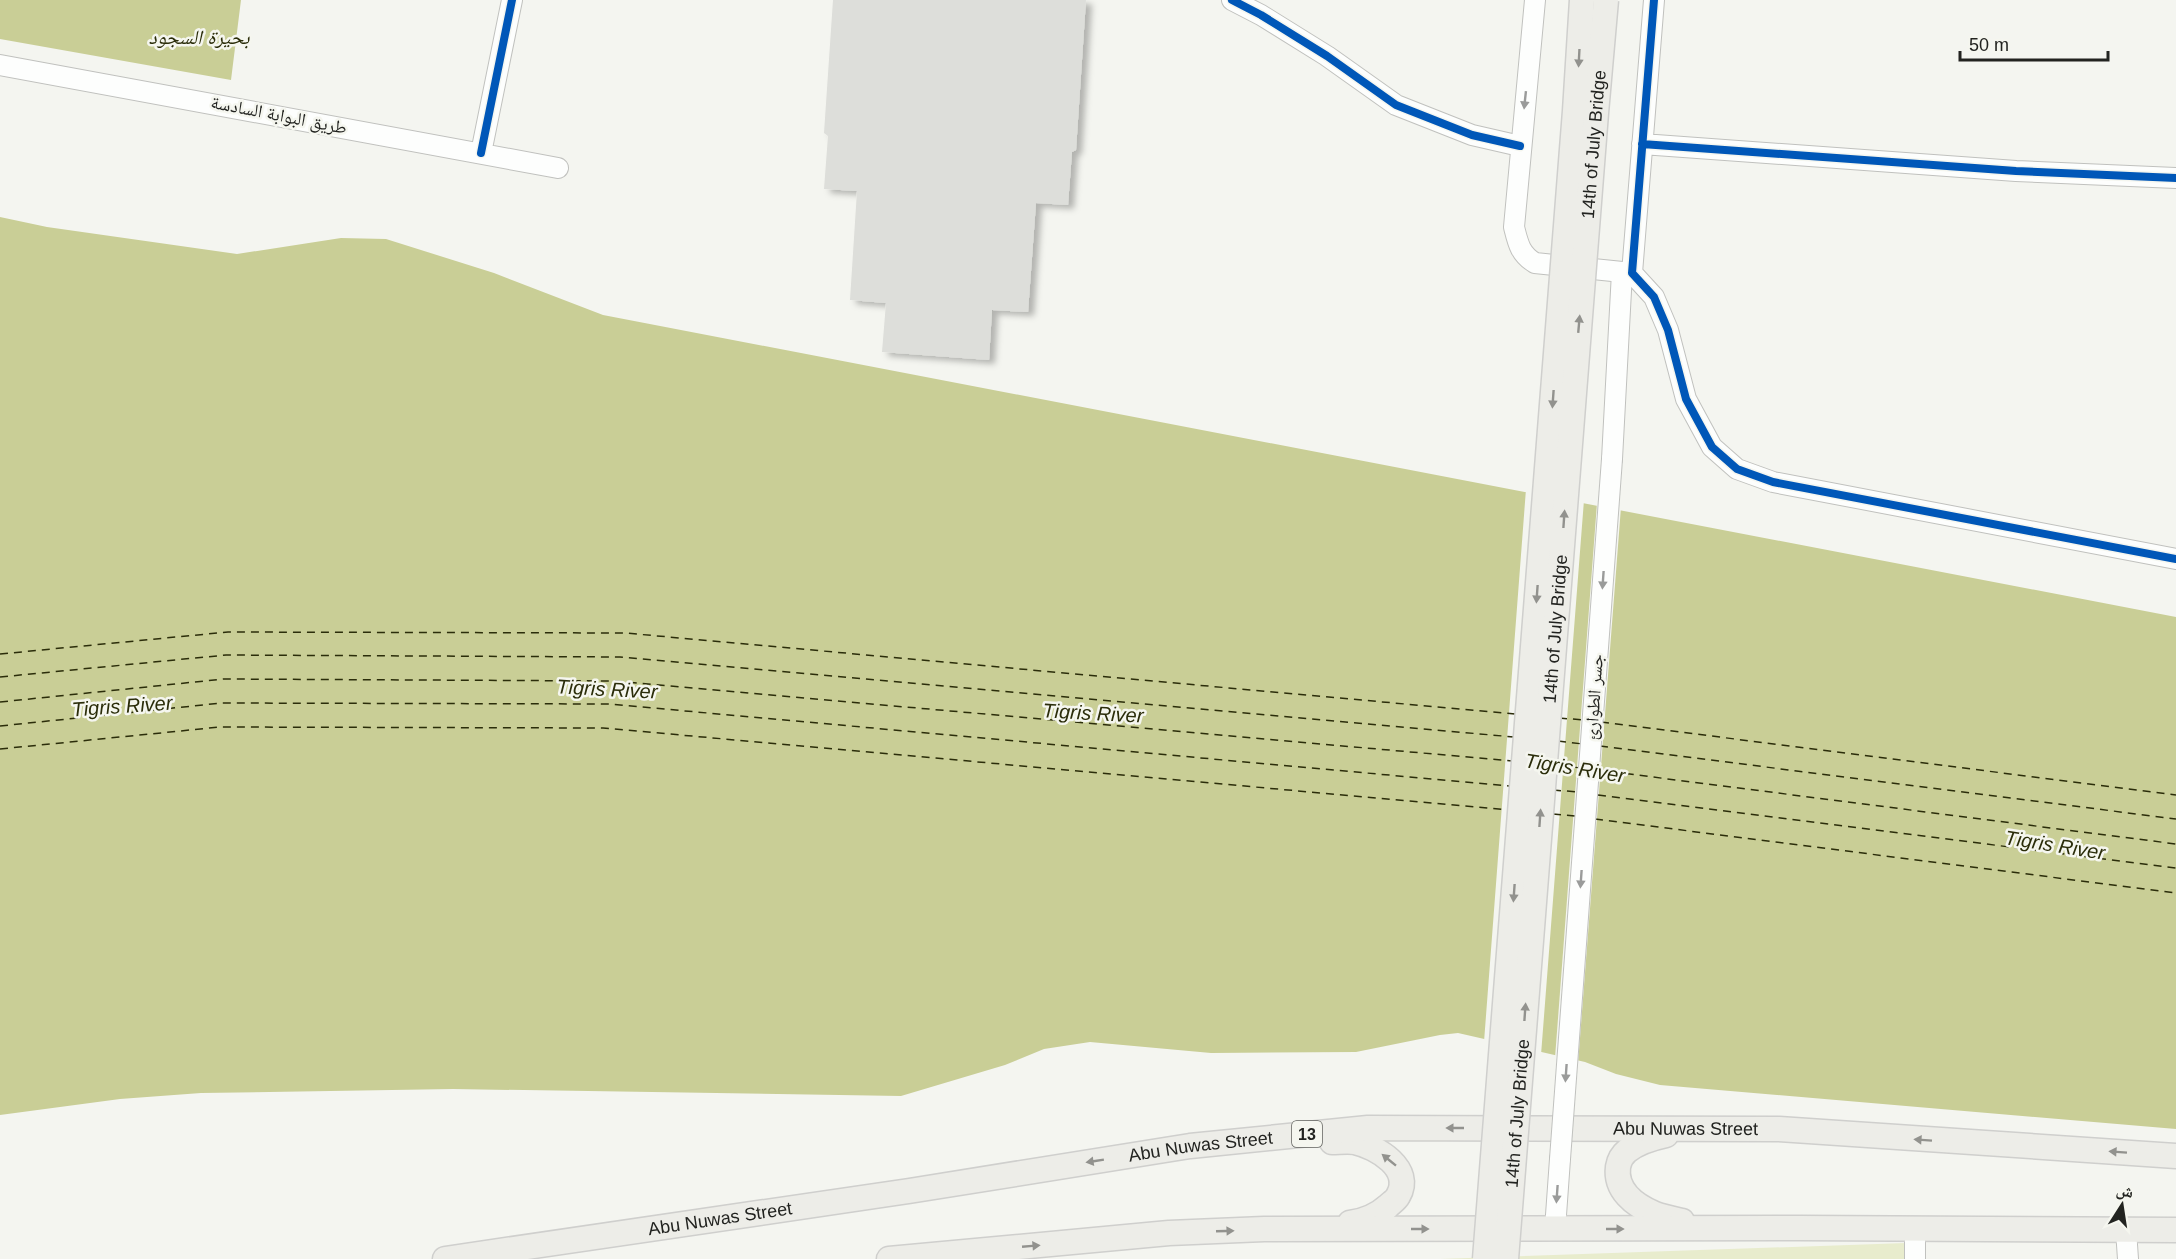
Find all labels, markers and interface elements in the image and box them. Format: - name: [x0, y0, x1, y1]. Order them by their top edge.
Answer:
- scale bar: [1960, 24, 2108, 62]
- water label: بحيرة السجود: [148, 26, 250, 49]
- text: 50 m: [1969, 35, 2009, 55]
- one-way arrow: [1574, 49, 1583, 68]
- street label: 14th of July Bridge: [1578, 69, 1610, 220]
- one-way arrow: [1520, 91, 1530, 110]
- street label: طريق البوابة السادسة: [209, 92, 349, 139]
- one-way arrow: [1574, 315, 1584, 334]
- one-way arrow: [1548, 390, 1557, 409]
- one-way arrow: [1559, 509, 1569, 528]
- street label: 14th of July Bridge: [1540, 554, 1571, 704]
- one-way arrow: [1598, 570, 1608, 589]
- one-way arrow: [1533, 584, 1542, 603]
- street label: جسر الطوارئ: [1581, 653, 1608, 741]
- water label: Tigris River: [556, 675, 659, 703]
- water label: Tigris River: [71, 691, 174, 720]
- water label: Tigris River: [1042, 699, 1145, 727]
- water label: Tigris River: [1523, 749, 1628, 787]
- one-way arrow: [1536, 808, 1545, 827]
- water label: Tigris River: [2003, 826, 2108, 864]
- one-way arrow: [1576, 869, 1586, 888]
- one-way arrow: [1509, 883, 1519, 902]
- one-way arrow: [1520, 1003, 1530, 1022]
- street label: 14th of July Bridge: [1502, 1038, 1533, 1189]
- one-way arrow: [1561, 1064, 1571, 1083]
- street label: Abu Nuwas Street: [1613, 1119, 1758, 1139]
- road number: 13: [1292, 1121, 1322, 1147]
- one-way arrow: [1446, 1123, 1465, 1133]
- street label: Abu Nuwas Street: [1127, 1128, 1274, 1166]
- one-way arrow: [1913, 1135, 1932, 1145]
- one-way arrow: [2108, 1147, 2127, 1157]
- one-way arrow: [1381, 1153, 1397, 1166]
- one-way arrow: [1085, 1157, 1104, 1166]
- north arrow: [2092, 1175, 2152, 1235]
- text: ش: [2115, 1181, 2135, 1202]
- one-way arrow: [1552, 1185, 1562, 1204]
- street label: Abu Nuwas Street: [647, 1198, 793, 1239]
- one-way arrow: [1411, 1224, 1430, 1234]
- one-way arrow: [1606, 1224, 1625, 1234]
- one-way arrow: [1216, 1226, 1235, 1235]
- one-way arrow: [1021, 1241, 1040, 1251]

